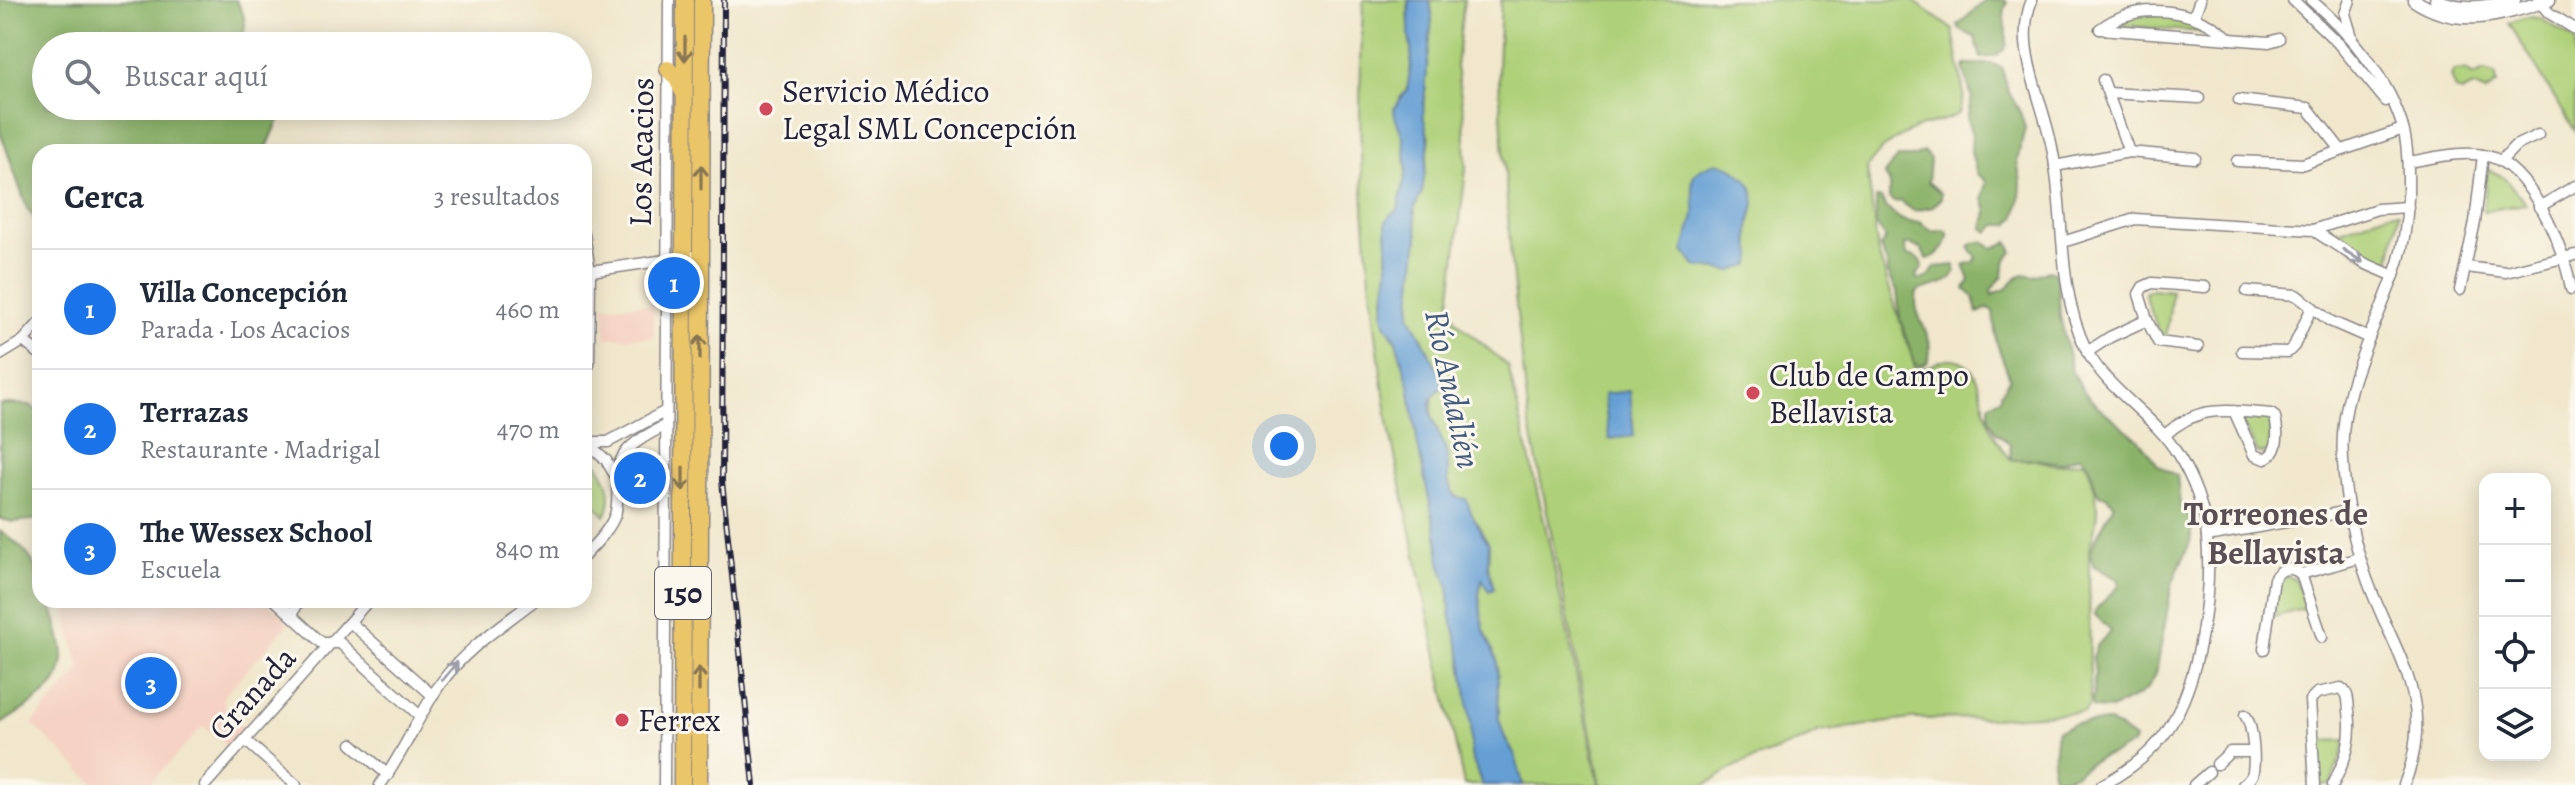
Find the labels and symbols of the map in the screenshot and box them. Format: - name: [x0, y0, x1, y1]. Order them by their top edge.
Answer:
- one-way arrow: [677, 35, 693, 62]
- place label: Servicio Médico Legal SML Concepción: [782, 69, 1077, 150]
- street label: Los Acacios: [618, 77, 664, 227]
- marker: Servicio Médico Legal SML Concepción: [757, 100, 775, 118]
- one-way arrow: [693, 164, 709, 191]
- one-way arrow: [2341, 247, 2363, 264]
- pin: 1: [648, 253, 700, 313]
- water label: Río Andalién: [1413, 305, 1493, 473]
- one-way arrow: [692, 334, 708, 361]
- place label: Club de Campo Bellavista: [1769, 353, 1969, 434]
- marker: Club de Campo Bellavista: [1744, 384, 1762, 402]
- your location: [1264, 426, 1304, 466]
- pin: 2: [614, 448, 666, 508]
- one-way arrow: [675, 465, 691, 492]
- district label: Torreones de Bellavista: [2184, 490, 2368, 576]
- road number: 150: [655, 567, 711, 619]
- street label: Granada: [198, 637, 306, 749]
- pin: 3: [125, 653, 177, 713]
- one-way arrow: [441, 662, 459, 682]
- one-way arrow: [691, 666, 707, 693]
- place label: Ferrex: [638, 698, 720, 742]
- marker: Ferrex: [613, 711, 631, 729]

